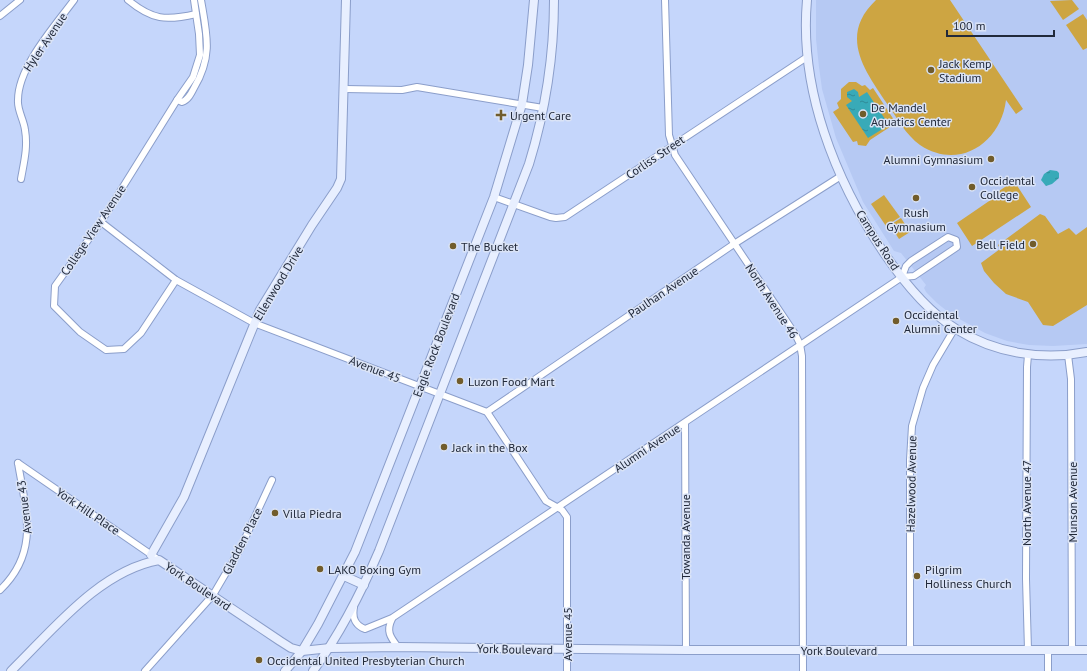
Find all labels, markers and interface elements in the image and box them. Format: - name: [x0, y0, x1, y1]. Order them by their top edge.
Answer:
- street label: Hyler Avenue: [20, 10, 70, 74]
- scale bar: [947, 12, 1054, 38]
- text: 100 m: [953, 18, 986, 33]
- place label: Jack Kemp Stadium: [938, 56, 992, 85]
- marker: Jack Kemp Stadium: [926, 65, 936, 75]
- place label: De Mandel Aquatics Center: [871, 100, 951, 129]
- place label: Urgent Care: [510, 108, 571, 123]
- marker: Urgent Care: [495, 109, 507, 121]
- marker: De Mandel Aquatics Center: [858, 109, 868, 119]
- street label: Corliss Street: [623, 132, 687, 182]
- place label: Alumni Gymnasium: [884, 152, 983, 167]
- marker: Alumni Gymnasium: [986, 154, 996, 164]
- place label: Occidental College: [980, 173, 1035, 202]
- street label: College View Avenue: [57, 182, 129, 278]
- marker: Occidental College: [967, 182, 977, 192]
- marker: Rush Gymnasium: [911, 193, 921, 203]
- place label: Rush Gymnasium: [886, 205, 946, 234]
- street label: Campus Road: [853, 207, 903, 273]
- place label: Bell Field: [976, 237, 1025, 252]
- place label: The Bucket: [461, 239, 518, 254]
- marker: Bell Field: [1028, 239, 1038, 249]
- marker: The Bucket: [448, 241, 458, 251]
- street label: Ellenwood Drive: [250, 243, 306, 323]
- street label: North Avenue 46: [742, 261, 802, 341]
- street label: Paulhan Avenue: [625, 263, 701, 321]
- street label: Eagle Rock Boulevard: [409, 291, 463, 399]
- place label: Occidental Alumni Center: [904, 307, 977, 336]
- marker: Occidental Alumni Center: [891, 316, 901, 326]
- street label: Avenue 45: [347, 352, 403, 386]
- place label: Luzon Food Mart: [468, 374, 555, 389]
- marker: Luzon Food Mart: [455, 376, 465, 386]
- street label: Alumni Avenue: [611, 420, 683, 476]
- street label: Hazelwood Avenue: [903, 435, 919, 533]
- place label: Jack in the Box: [451, 440, 528, 455]
- marker: Jack in the Box: [439, 442, 449, 452]
- street label: North Avenue 47: [1019, 460, 1034, 546]
- street label: Munson Avenue: [1065, 462, 1080, 542]
- street label: Avenue 43: [13, 479, 35, 535]
- street label: York Hill Place: [53, 484, 123, 538]
- street label: Towanda Avenue: [678, 494, 693, 580]
- street label: Gladden Place: [219, 505, 265, 577]
- place label: Villa Piedra: [282, 506, 342, 521]
- marker: Villa Piedra: [270, 508, 280, 518]
- street label: York Boulevard: [162, 558, 234, 614]
- place label: LAKO Boxing Gym: [328, 562, 421, 577]
- place label: Pilgrim Holliness Church: [925, 562, 1012, 591]
- marker: LAKO Boxing Gym: [315, 564, 325, 574]
- marker: Pilgrim Holliness Church: [912, 571, 922, 581]
- street label: Avenue 45: [560, 607, 575, 661]
- street label: York Boulevard: [477, 641, 553, 657]
- street label: York Boulevard: [801, 643, 877, 658]
- place label: Occidental United Presbyterian Church: [267, 653, 465, 668]
- marker: Occidental United Presbyterian Church: [254, 655, 264, 665]

